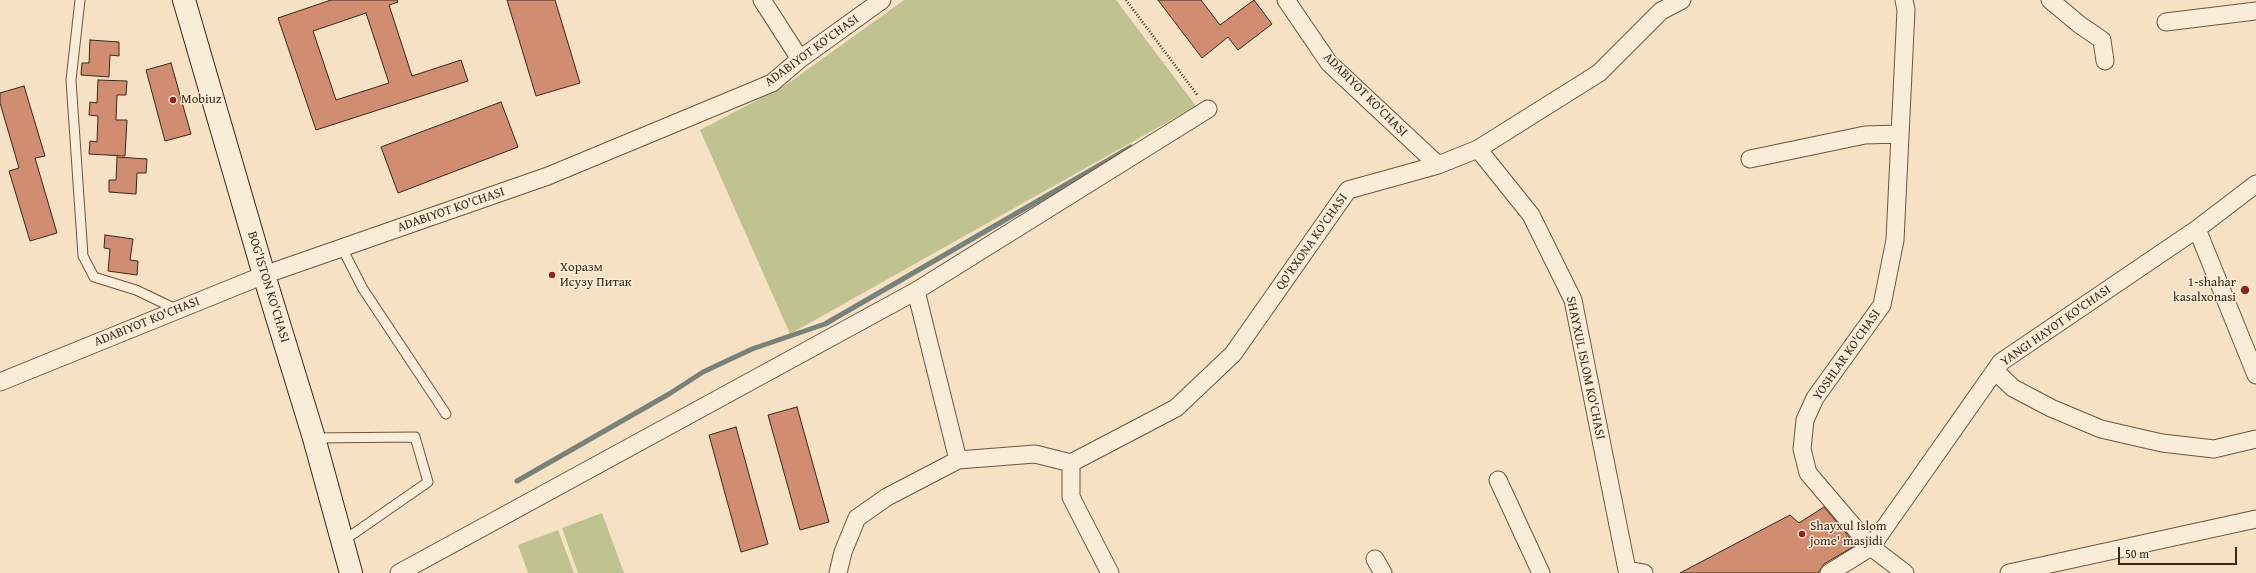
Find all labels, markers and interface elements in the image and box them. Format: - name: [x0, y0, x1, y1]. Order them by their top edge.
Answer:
- street label: ADABIYOT KO'CHASI: [762, 12, 862, 90]
- street label: ADABIYOT KO'CHASI: [1320, 50, 1410, 140]
- place label: Mobiuz: [181, 92, 221, 108]
- marker: Mobiuz: [168, 95, 178, 105]
- street label: ADABIYOT KO'CHASI: [395, 184, 507, 236]
- street label: QO'RXONA KO'CHASI: [1273, 191, 1351, 293]
- street label: BOG'ISTON KO'CHASI: [244, 229, 292, 345]
- place label: Хоразм Исузу Питак: [560, 260, 632, 291]
- marker: Хоразм Исузу Питак: [547, 270, 557, 280]
- place label: 1-shahar kasalxonasi: [2173, 275, 2236, 306]
- street label: YANGI HAYOT KO'CHASI: [1998, 282, 2114, 370]
- marker: 1-shahar kasalxonasi: [2239, 284, 2251, 296]
- street label: ADABIYOT KO'CHASI: [92, 294, 202, 350]
- street label: SHAYXUL ISLOM KO'CHASI: [1562, 295, 1608, 441]
- street label: YOSHLAR KO'CHASI: [1810, 307, 1884, 403]
- place label: Shayxul Islom jome' masjidi: [1810, 519, 1886, 550]
- marker: Shayxul Islom jome' masjidi: [1797, 529, 1807, 539]
- scale bar: [2120, 539, 2239, 565]
- text: 50 m: [2125, 545, 2149, 562]

